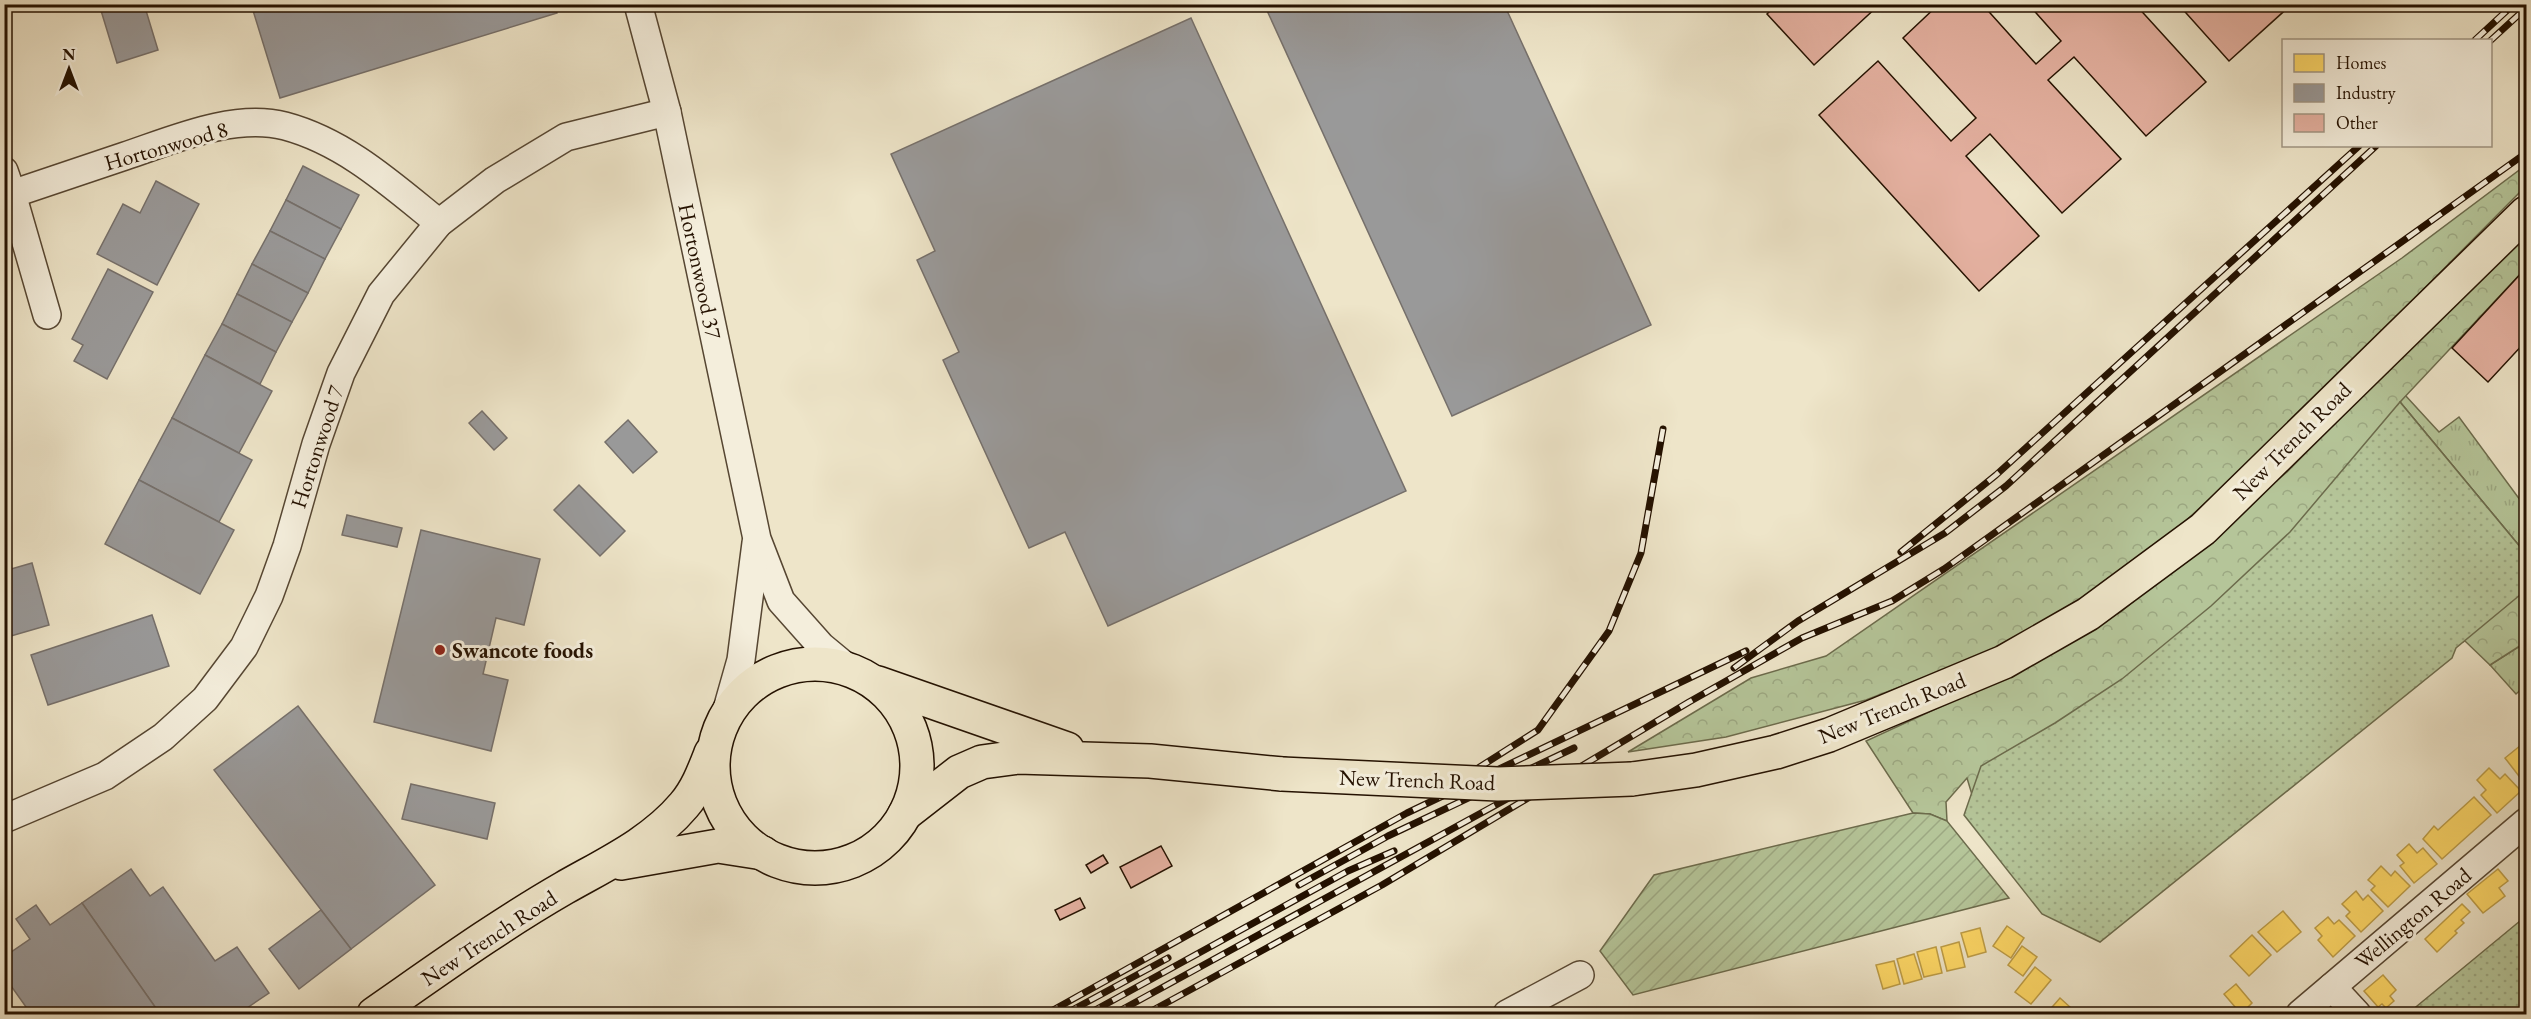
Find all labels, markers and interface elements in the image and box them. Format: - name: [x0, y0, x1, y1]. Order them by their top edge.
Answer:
- north arrow: [39, 39, 99, 99]
- legend: [2282, 39, 2492, 147]
- text: N: [63, 44, 76, 65]
- text: Homes: [2336, 51, 2387, 74]
- text: Industry: [2336, 81, 2396, 104]
- text: Other: [2336, 111, 2378, 134]
- street label: Hortonwood 8: [101, 115, 231, 177]
- street label: Hortonwood 37: [671, 201, 729, 342]
- street label: New Trench Road: [2226, 375, 2358, 507]
- street label: Hortonwood 7: [284, 382, 351, 512]
- place label: Swancote foods: [452, 636, 593, 665]
- marker: Swancote foods: [433, 643, 447, 657]
- street label: New Trench Road: [1814, 665, 1971, 751]
- street label: New Trench Road: [1338, 763, 1496, 797]
- street label: Wellington Road: [2349, 860, 2478, 975]
- street label: New Trench Road: [416, 883, 563, 993]

